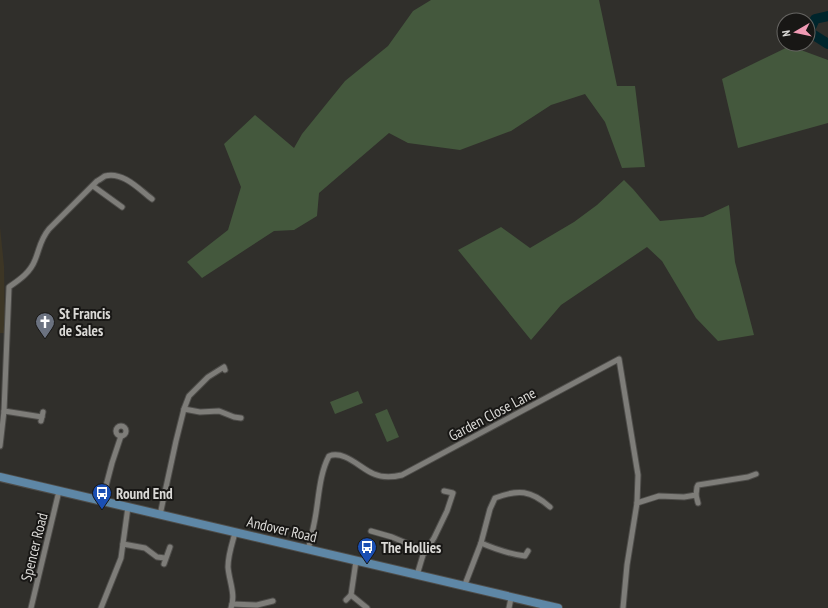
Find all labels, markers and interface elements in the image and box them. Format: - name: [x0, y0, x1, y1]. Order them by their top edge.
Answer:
- north arrow: [776, 12, 816, 52]
- text: N: [779, 29, 794, 38]
- place label: St Francis de Sales: [59, 304, 111, 340]
- church icon: St Francis de Sales: [34, 311, 56, 339]
- street label: Garden Close Lane: [445, 383, 539, 445]
- bus stop icon: Round End: [91, 482, 113, 510]
- place label: Round End: [116, 484, 173, 503]
- street label: Spencer Road: [16, 511, 52, 583]
- street label: Andover Road: [245, 512, 319, 546]
- bus stop icon: The Hollies: [356, 536, 378, 564]
- place label: The Hollies: [381, 538, 441, 557]

